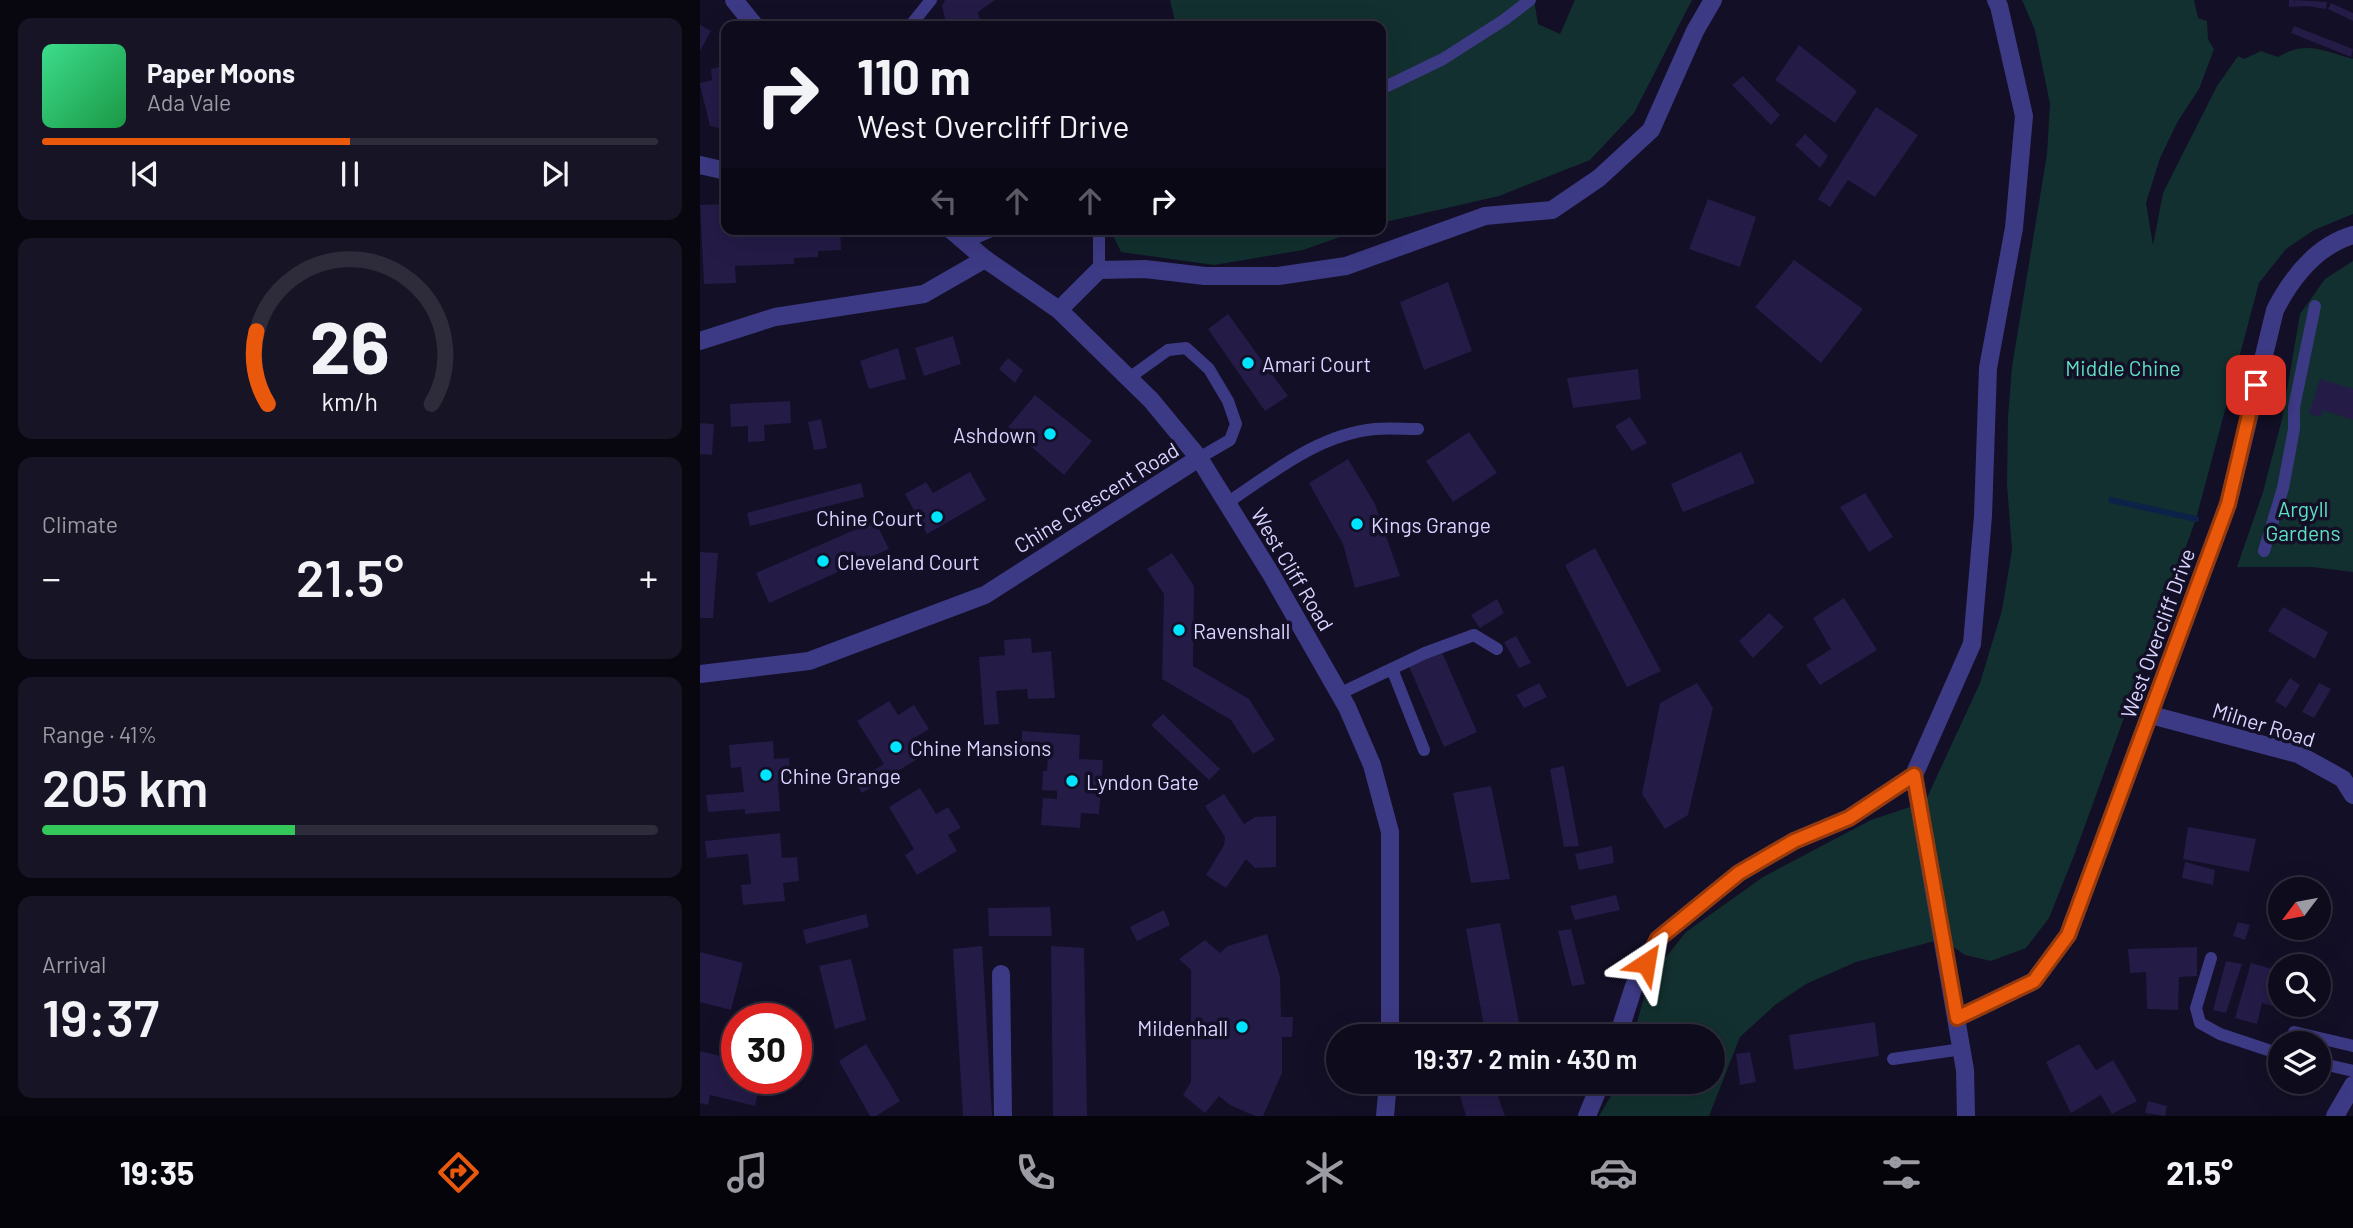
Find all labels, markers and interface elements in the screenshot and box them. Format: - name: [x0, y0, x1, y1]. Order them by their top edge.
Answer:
- text: 110 m: [857, 46, 971, 105]
- icon: right: [742, 49, 833, 140]
- text: Paper Moons: [147, 57, 295, 88]
- text: Ada Vale: [147, 88, 231, 116]
- text: West Overcliff Drive: [857, 106, 1129, 144]
- icon: previous: [126, 155, 164, 193]
- icon: pause: [331, 155, 369, 193]
- icon: next: [536, 155, 574, 193]
- icon: left: [925, 182, 963, 220]
- icon: ahead: [998, 182, 1036, 220]
- icon: ahead: [1071, 182, 1109, 220]
- icon: right: [1144, 182, 1182, 220]
- text: 26: [310, 302, 390, 390]
- place label: Amari Court: [1262, 351, 1371, 376]
- marker: Amari Court: [1240, 355, 1256, 371]
- park label: Middle Chine: [2065, 355, 2181, 380]
- pin: [2226, 355, 2286, 415]
- icon: arrive: [2237, 366, 2275, 404]
- text: km/h: [322, 386, 378, 416]
- place label: Ashdown: [953, 422, 1036, 447]
- marker: Ashdown: [1042, 426, 1058, 442]
- street label: Chine Crescent Road: [1009, 436, 1183, 558]
- park label: Argyll Gardens: [2265, 496, 2341, 545]
- street label: West Cliff Road: [1247, 503, 1339, 635]
- place label: Chine Court: [816, 505, 923, 530]
- marker: Chine Court: [929, 509, 945, 525]
- text: Climate: [42, 510, 118, 538]
- place label: Kings Grange: [1371, 512, 1491, 537]
- marker: Kings Grange: [1349, 516, 1365, 532]
- text: 21.5°: [296, 545, 404, 607]
- street label: West Overcliff Drive: [2115, 545, 2199, 721]
- place label: Cleveland Court: [837, 549, 980, 574]
- marker: Cleveland Court: [815, 553, 831, 569]
- text: −: [42, 554, 61, 600]
- text: +: [639, 554, 658, 600]
- place label: Ravenshall: [1193, 618, 1290, 643]
- marker: Ravenshall: [1171, 622, 1187, 638]
- street label: Milner Road: [2210, 697, 2318, 751]
- text: Range · 41%: [42, 720, 157, 748]
- place label: Chine Mansions: [910, 735, 1051, 760]
- marker: Chine Mansions: [888, 739, 904, 755]
- text: 205 km: [42, 755, 208, 817]
- place label: Chine Grange: [780, 763, 901, 788]
- marker: Chine Grange: [758, 767, 774, 783]
- place label: Lyndon Gate: [1086, 769, 1199, 794]
- marker: Lyndon Gate: [1064, 773, 1080, 789]
- north arrow: [2268, 877, 2331, 940]
- map controls: [2268, 877, 2331, 1094]
- position arrow: [1609, 926, 1683, 1000]
- text: Arrival: [42, 950, 106, 978]
- button: search: [2268, 954, 2331, 1017]
- text: 19:37: [42, 985, 159, 1047]
- speed limit sign: 30: [721, 1003, 812, 1094]
- place label: Mildenhall: [1137, 1015, 1228, 1040]
- marker: Mildenhall: [1234, 1019, 1250, 1035]
- button: layers: [2268, 1031, 2331, 1094]
- text: 19:37 · 2 min · 430 m: [1414, 1043, 1637, 1074]
- icon: directions: [434, 1148, 483, 1197]
- icon: music: [723, 1148, 772, 1197]
- icon: phone: [1011, 1148, 1060, 1197]
- icon: climate: [1300, 1148, 1349, 1197]
- icon: car: [1589, 1148, 1638, 1197]
- icon: filters: [1877, 1148, 1926, 1197]
- text: 19:35: [120, 1153, 194, 1191]
- text: 21.5°: [2166, 1153, 2233, 1191]

